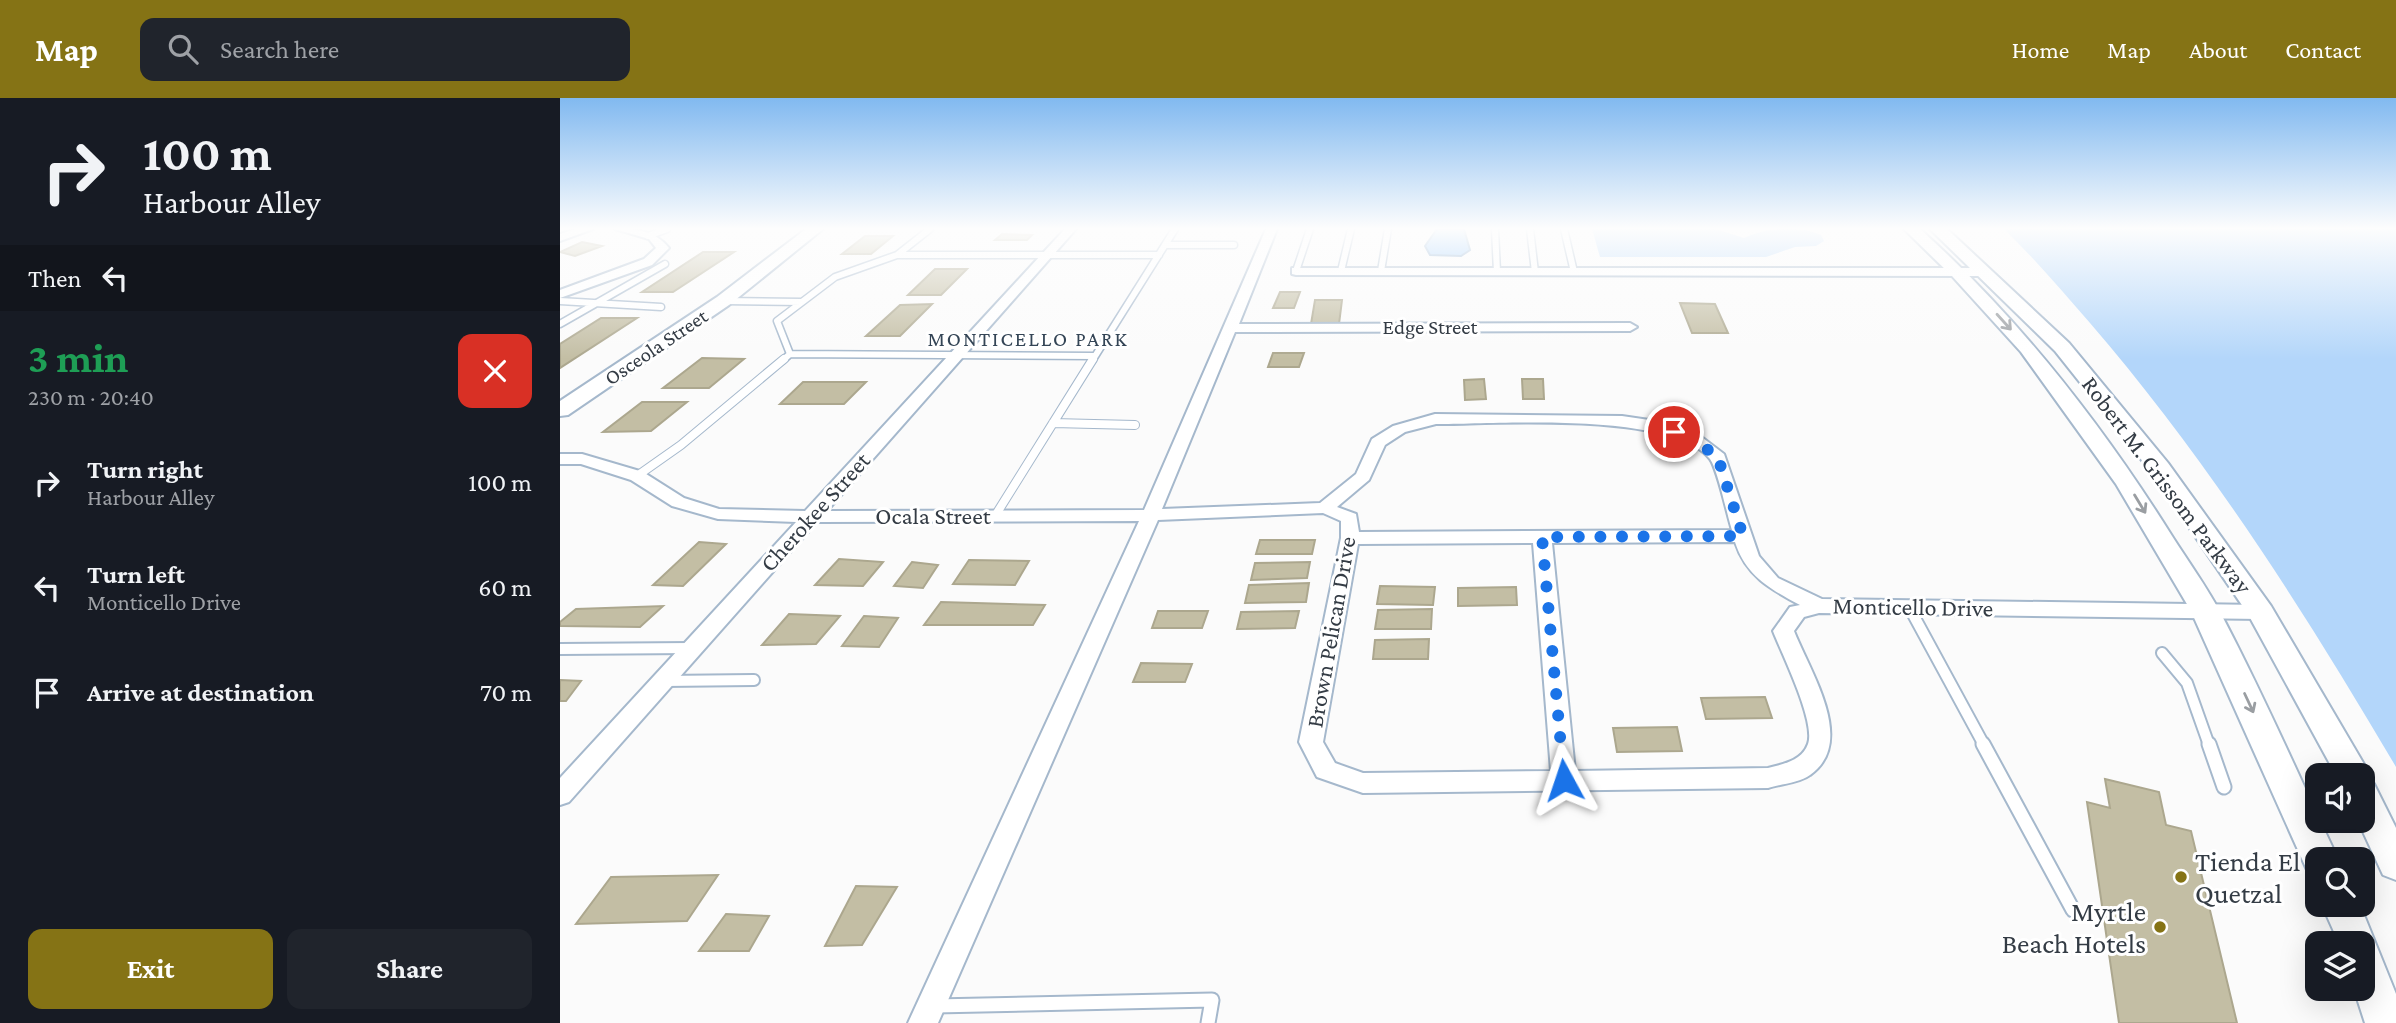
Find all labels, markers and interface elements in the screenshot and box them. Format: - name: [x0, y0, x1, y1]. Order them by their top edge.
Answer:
- search box: [140, 18, 630, 81]
- icon: search: [164, 30, 202, 68]
- text: Map: [35, 31, 98, 68]
- text: Search here: [220, 35, 339, 64]
- text: Home: [2012, 36, 2069, 63]
- text: Map: [2107, 36, 2151, 63]
- text: About: [2189, 36, 2247, 63]
- text: Contact: [2285, 36, 2361, 63]
- icon: right: [28, 126, 119, 217]
- text: 100 m: [143, 126, 272, 181]
- text: Harbour Alley: [143, 184, 320, 220]
- icon: left: [96, 259, 134, 297]
- text: Then: [28, 264, 82, 293]
- street label: Osceola Street: [600, 303, 713, 390]
- one-way arrow: [1996, 313, 2012, 331]
- street label: Edge Street: [1383, 315, 1478, 339]
- district label: MONTICELLO PARK: [927, 327, 1129, 351]
- text: 3 min: [28, 334, 128, 381]
- button: close: [458, 334, 532, 408]
- street label: Robert M. Grissom Parkway: [2077, 371, 2258, 599]
- text: 230 m · 20:40: [28, 384, 154, 410]
- pin: [1644, 402, 1704, 462]
- icon: arrive: [1655, 413, 1693, 451]
- street label: Cherokee Street: [754, 446, 876, 577]
- text: Turn right: [87, 455, 203, 484]
- icon: right: [28, 464, 66, 502]
- text: 100 m: [468, 468, 532, 497]
- text: Harbour Alley: [87, 484, 215, 510]
- one-way arrow: [2133, 494, 2147, 514]
- street label: Ocala Street: [875, 502, 992, 529]
- street label: Brown Pelican Drive: [1300, 534, 1361, 730]
- text: Turn left: [87, 560, 185, 589]
- icon: left: [28, 569, 66, 607]
- text: 60 m: [478, 573, 532, 602]
- text: Monticello Drive: [87, 589, 241, 615]
- street label: Monticello Drive: [1833, 592, 1994, 621]
- icon: arrive: [28, 674, 66, 712]
- text: Arrive at destination: [87, 678, 314, 707]
- text: 70 m: [480, 678, 532, 707]
- one-way arrow: [2243, 692, 2256, 714]
- position arrow: [1527, 743, 1601, 817]
- map controls: [2305, 763, 2375, 1001]
- button: sound: [2305, 763, 2375, 833]
- place label: Tienda El Quetzal: [2195, 846, 2300, 909]
- button: search: [2305, 847, 2375, 917]
- marker: Tienda El Quetzal: [2173, 869, 2189, 885]
- place label: Myrtle Beach Hotels: [2002, 896, 2146, 959]
- marker: Myrtle Beach Hotels: [2152, 919, 2168, 935]
- button: Exit: [28, 929, 273, 1009]
- button: Share: [287, 929, 532, 1009]
- button: layers: [2305, 931, 2375, 1001]

